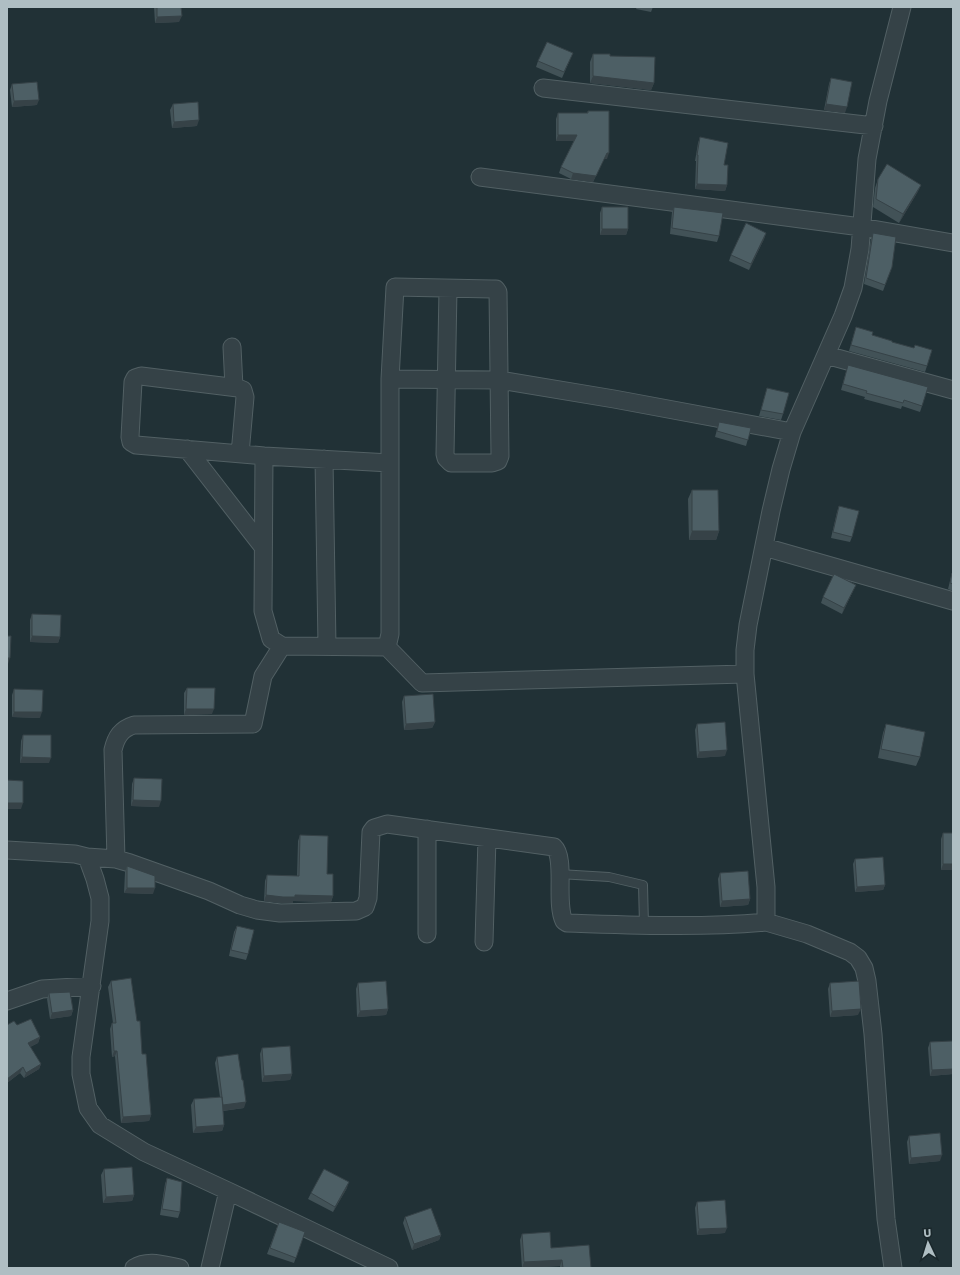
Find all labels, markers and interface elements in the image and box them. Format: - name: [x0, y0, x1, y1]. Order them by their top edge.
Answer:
- north arrow: [908, 1223, 948, 1263]
- text: U: [923, 1225, 932, 1241]

